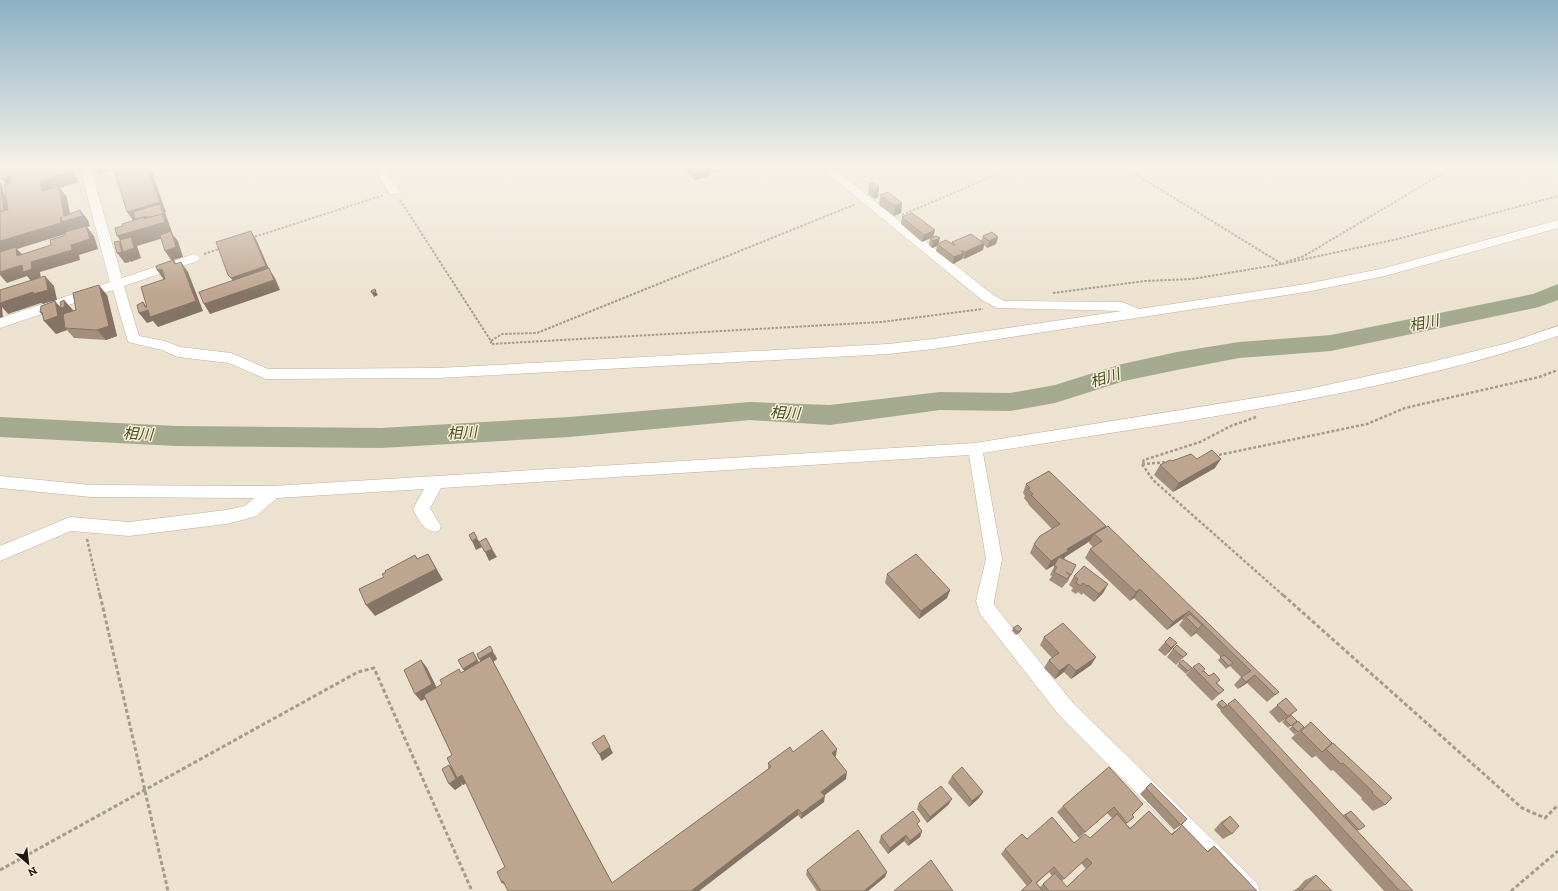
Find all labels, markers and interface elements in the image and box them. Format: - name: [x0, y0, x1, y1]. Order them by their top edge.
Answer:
- water label: 相川: [1407, 311, 1442, 335]
- water label: 相川: [1088, 364, 1124, 391]
- water label: 相川: [770, 403, 802, 423]
- water label: 相川: [447, 423, 479, 443]
- water label: 相川: [123, 424, 155, 444]
- north arrow: [8, 843, 48, 883]
- text: N: [25, 864, 39, 879]

